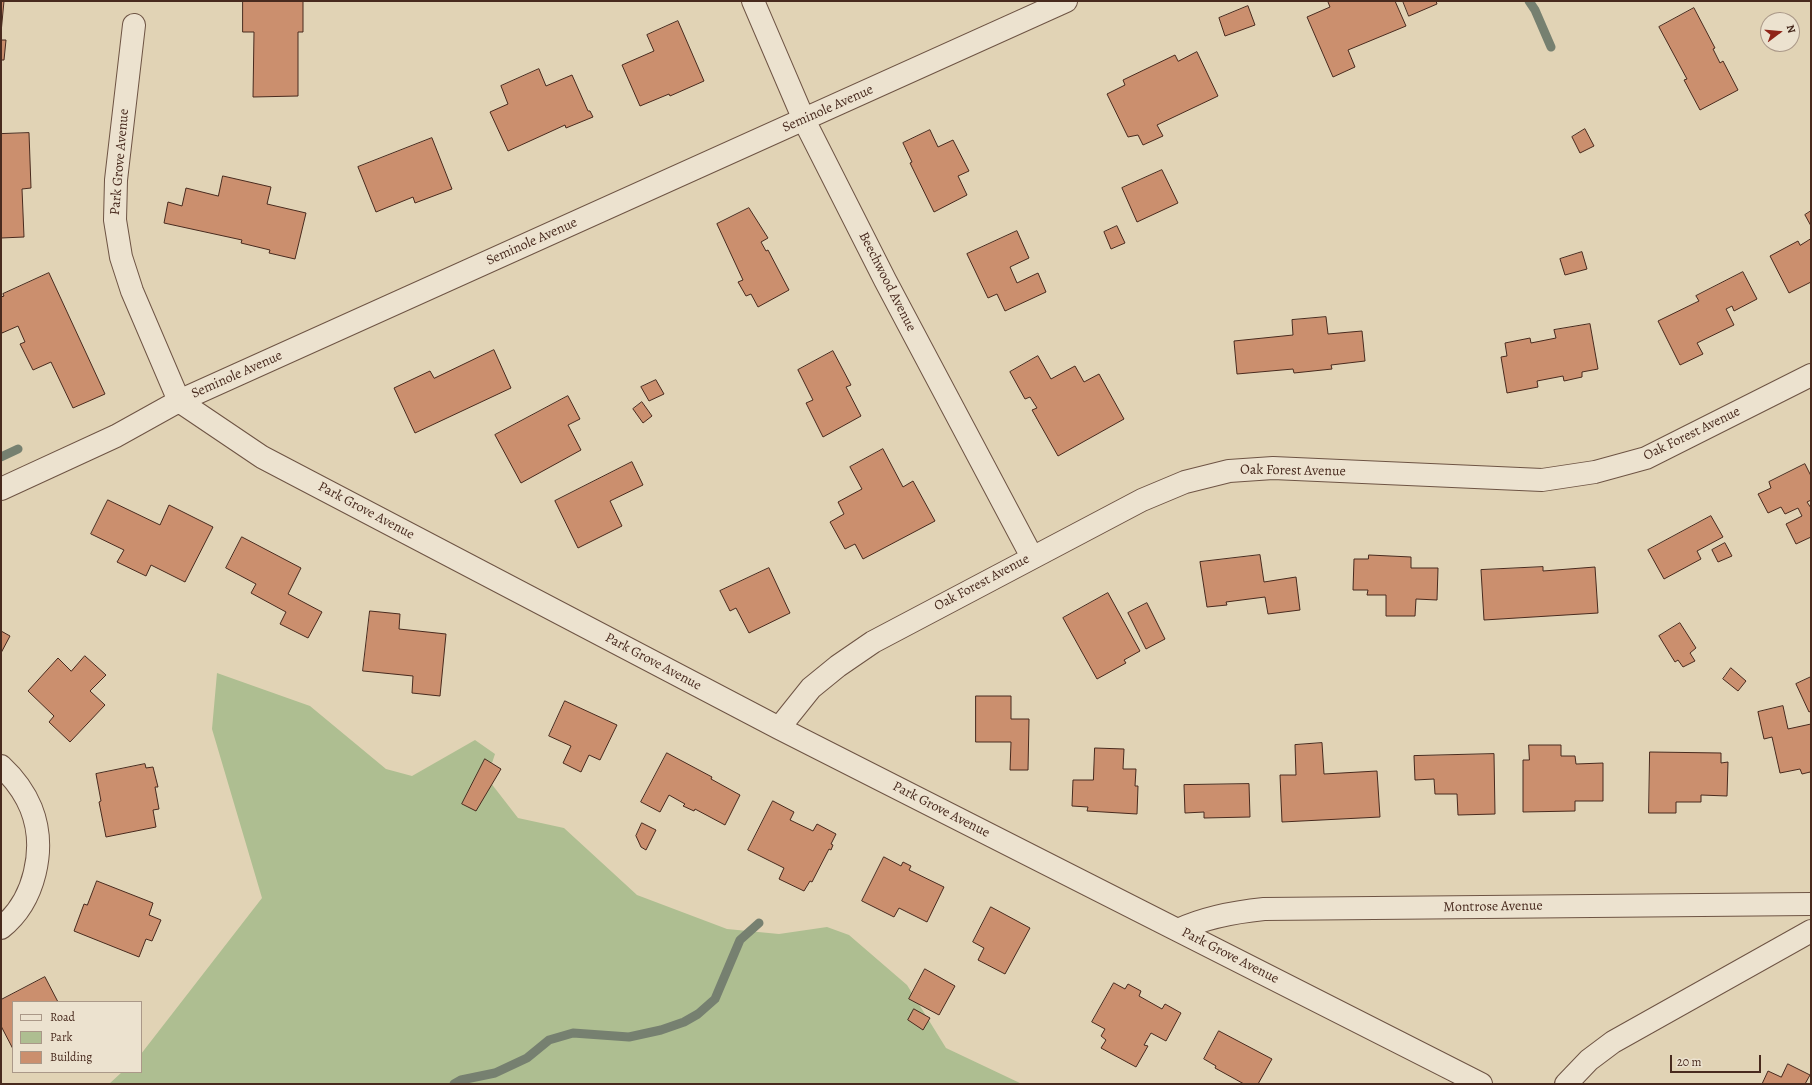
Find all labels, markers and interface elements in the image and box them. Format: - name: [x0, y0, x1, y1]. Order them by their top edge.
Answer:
- north arrow: [1760, 12, 1800, 52]
- text: N: [1783, 23, 1799, 35]
- street label: Seminole Avenue: [780, 81, 876, 137]
- street label: Park Grove Avenue: [107, 108, 133, 216]
- street label: Seminole Avenue: [484, 214, 580, 270]
- street label: Beechwood Avenue: [855, 229, 919, 335]
- street label: Seminole Avenue: [189, 347, 285, 403]
- street label: Oak Forest Avenue: [1641, 403, 1743, 465]
- street label: Oak Forest Avenue: [1240, 462, 1346, 480]
- street label: Park Grove Avenue: [315, 479, 417, 543]
- street label: Oak Forest Avenue: [931, 551, 1033, 615]
- street label: Park Grove Avenue: [602, 630, 704, 694]
- street label: Park Grove Avenue: [890, 778, 992, 842]
- street label: Montrose Avenue: [1443, 898, 1543, 916]
- street label: Park Grove Avenue: [1179, 924, 1281, 988]
- legend: [12, 1001, 142, 1073]
- text: Road: [50, 1009, 75, 1025]
- text: Park: [50, 1029, 73, 1045]
- scale bar: [1672, 1047, 1763, 1073]
- text: Building: [50, 1049, 92, 1065]
- text: 20 m: [1677, 1054, 1701, 1070]

